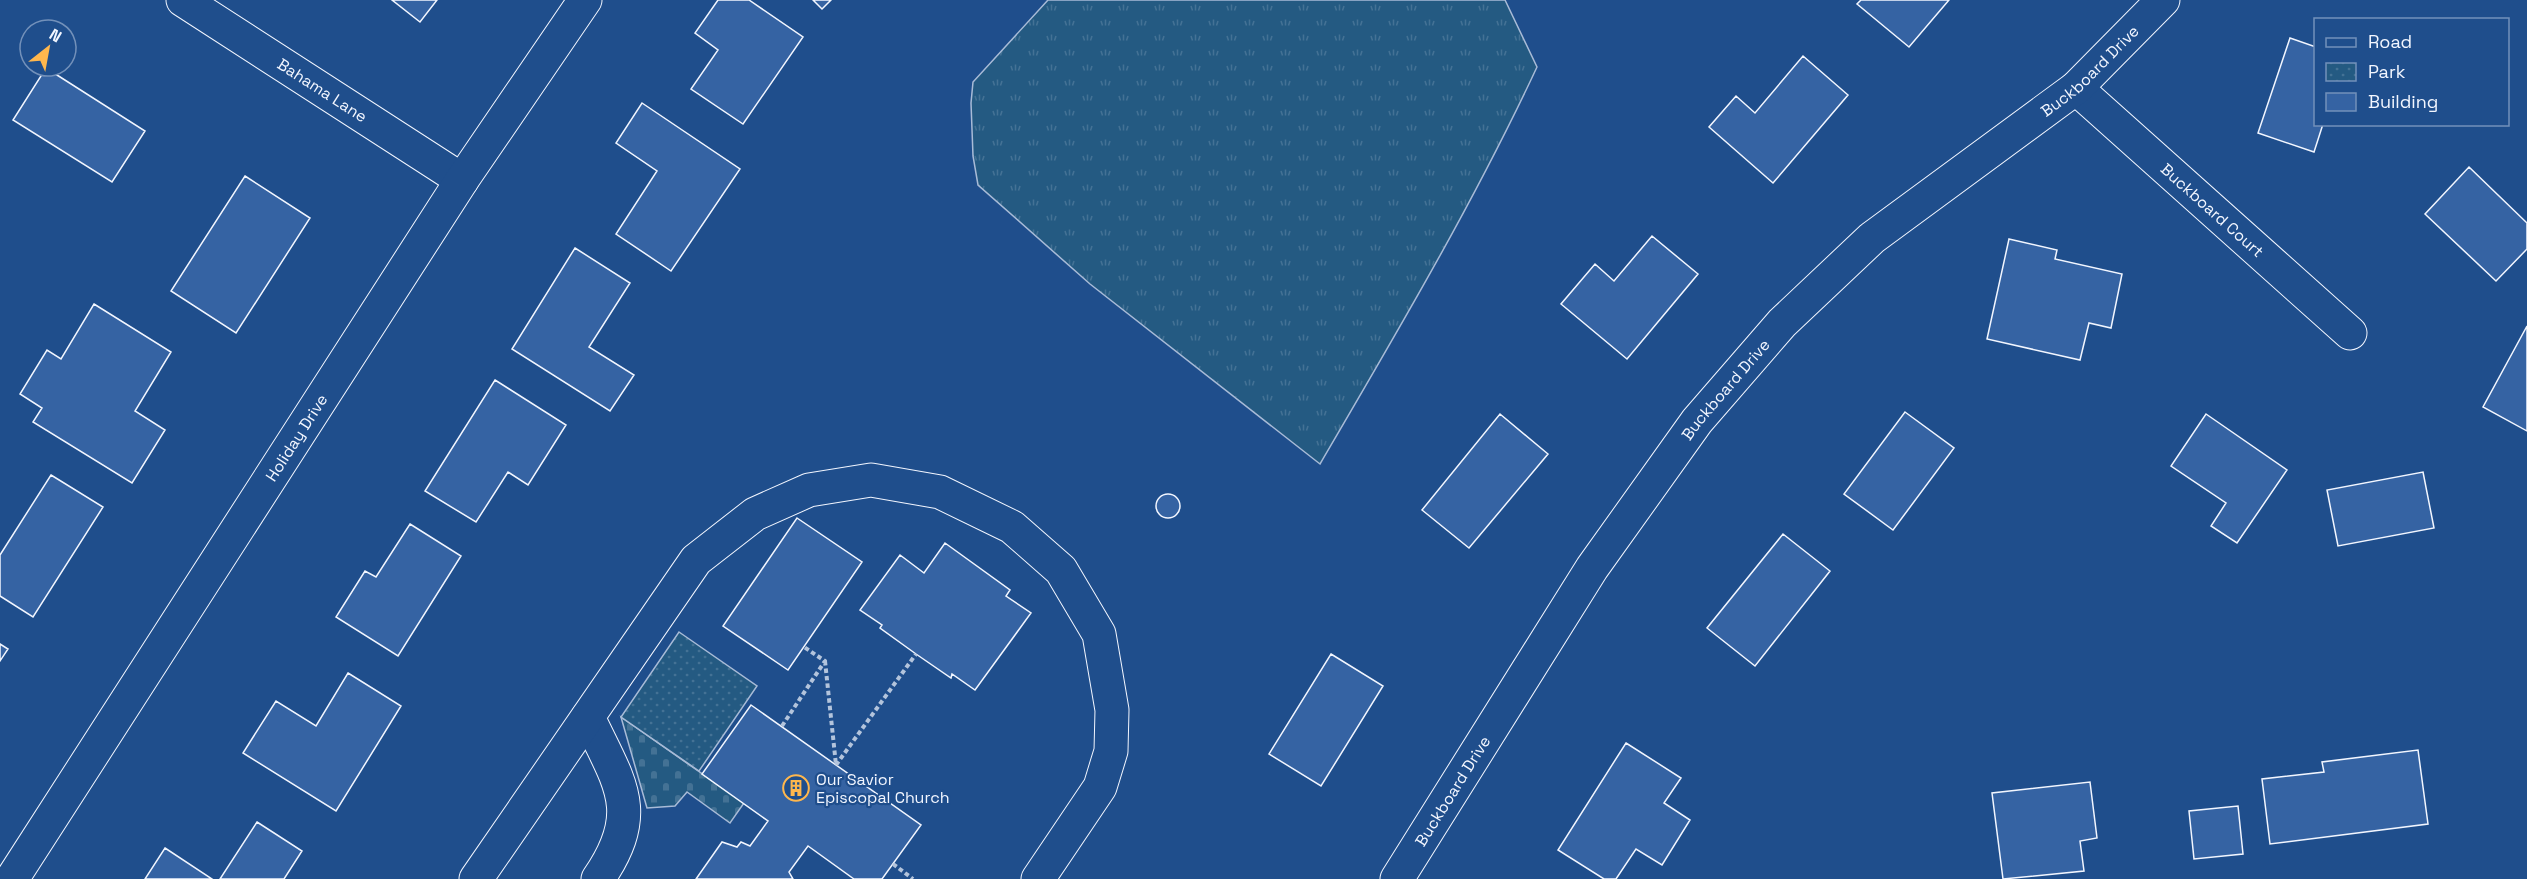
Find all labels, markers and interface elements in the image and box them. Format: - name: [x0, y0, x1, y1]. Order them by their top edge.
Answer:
- north arrow: [18, 18, 78, 78]
- legend: [2314, 18, 2509, 126]
- street label: Buckboard Drive: [2036, 20, 2143, 121]
- text: N: [45, 24, 65, 47]
- text: Road: [2368, 30, 2412, 53]
- street label: Bahama Lane: [273, 53, 372, 127]
- text: Park: [2368, 60, 2406, 83]
- text: Building: [2368, 90, 2438, 113]
- street label: Buckboard Court: [2156, 158, 2268, 262]
- street label: Buckboard Drive: [1676, 334, 1774, 444]
- street label: Holiday Drive: [260, 390, 332, 485]
- street label: Buckboard Drive: [1410, 732, 1495, 850]
- place label: Our Savior Episcopal Church: [816, 769, 950, 808]
- building icon: Our Savior Episcopal Church: [781, 773, 811, 803]

